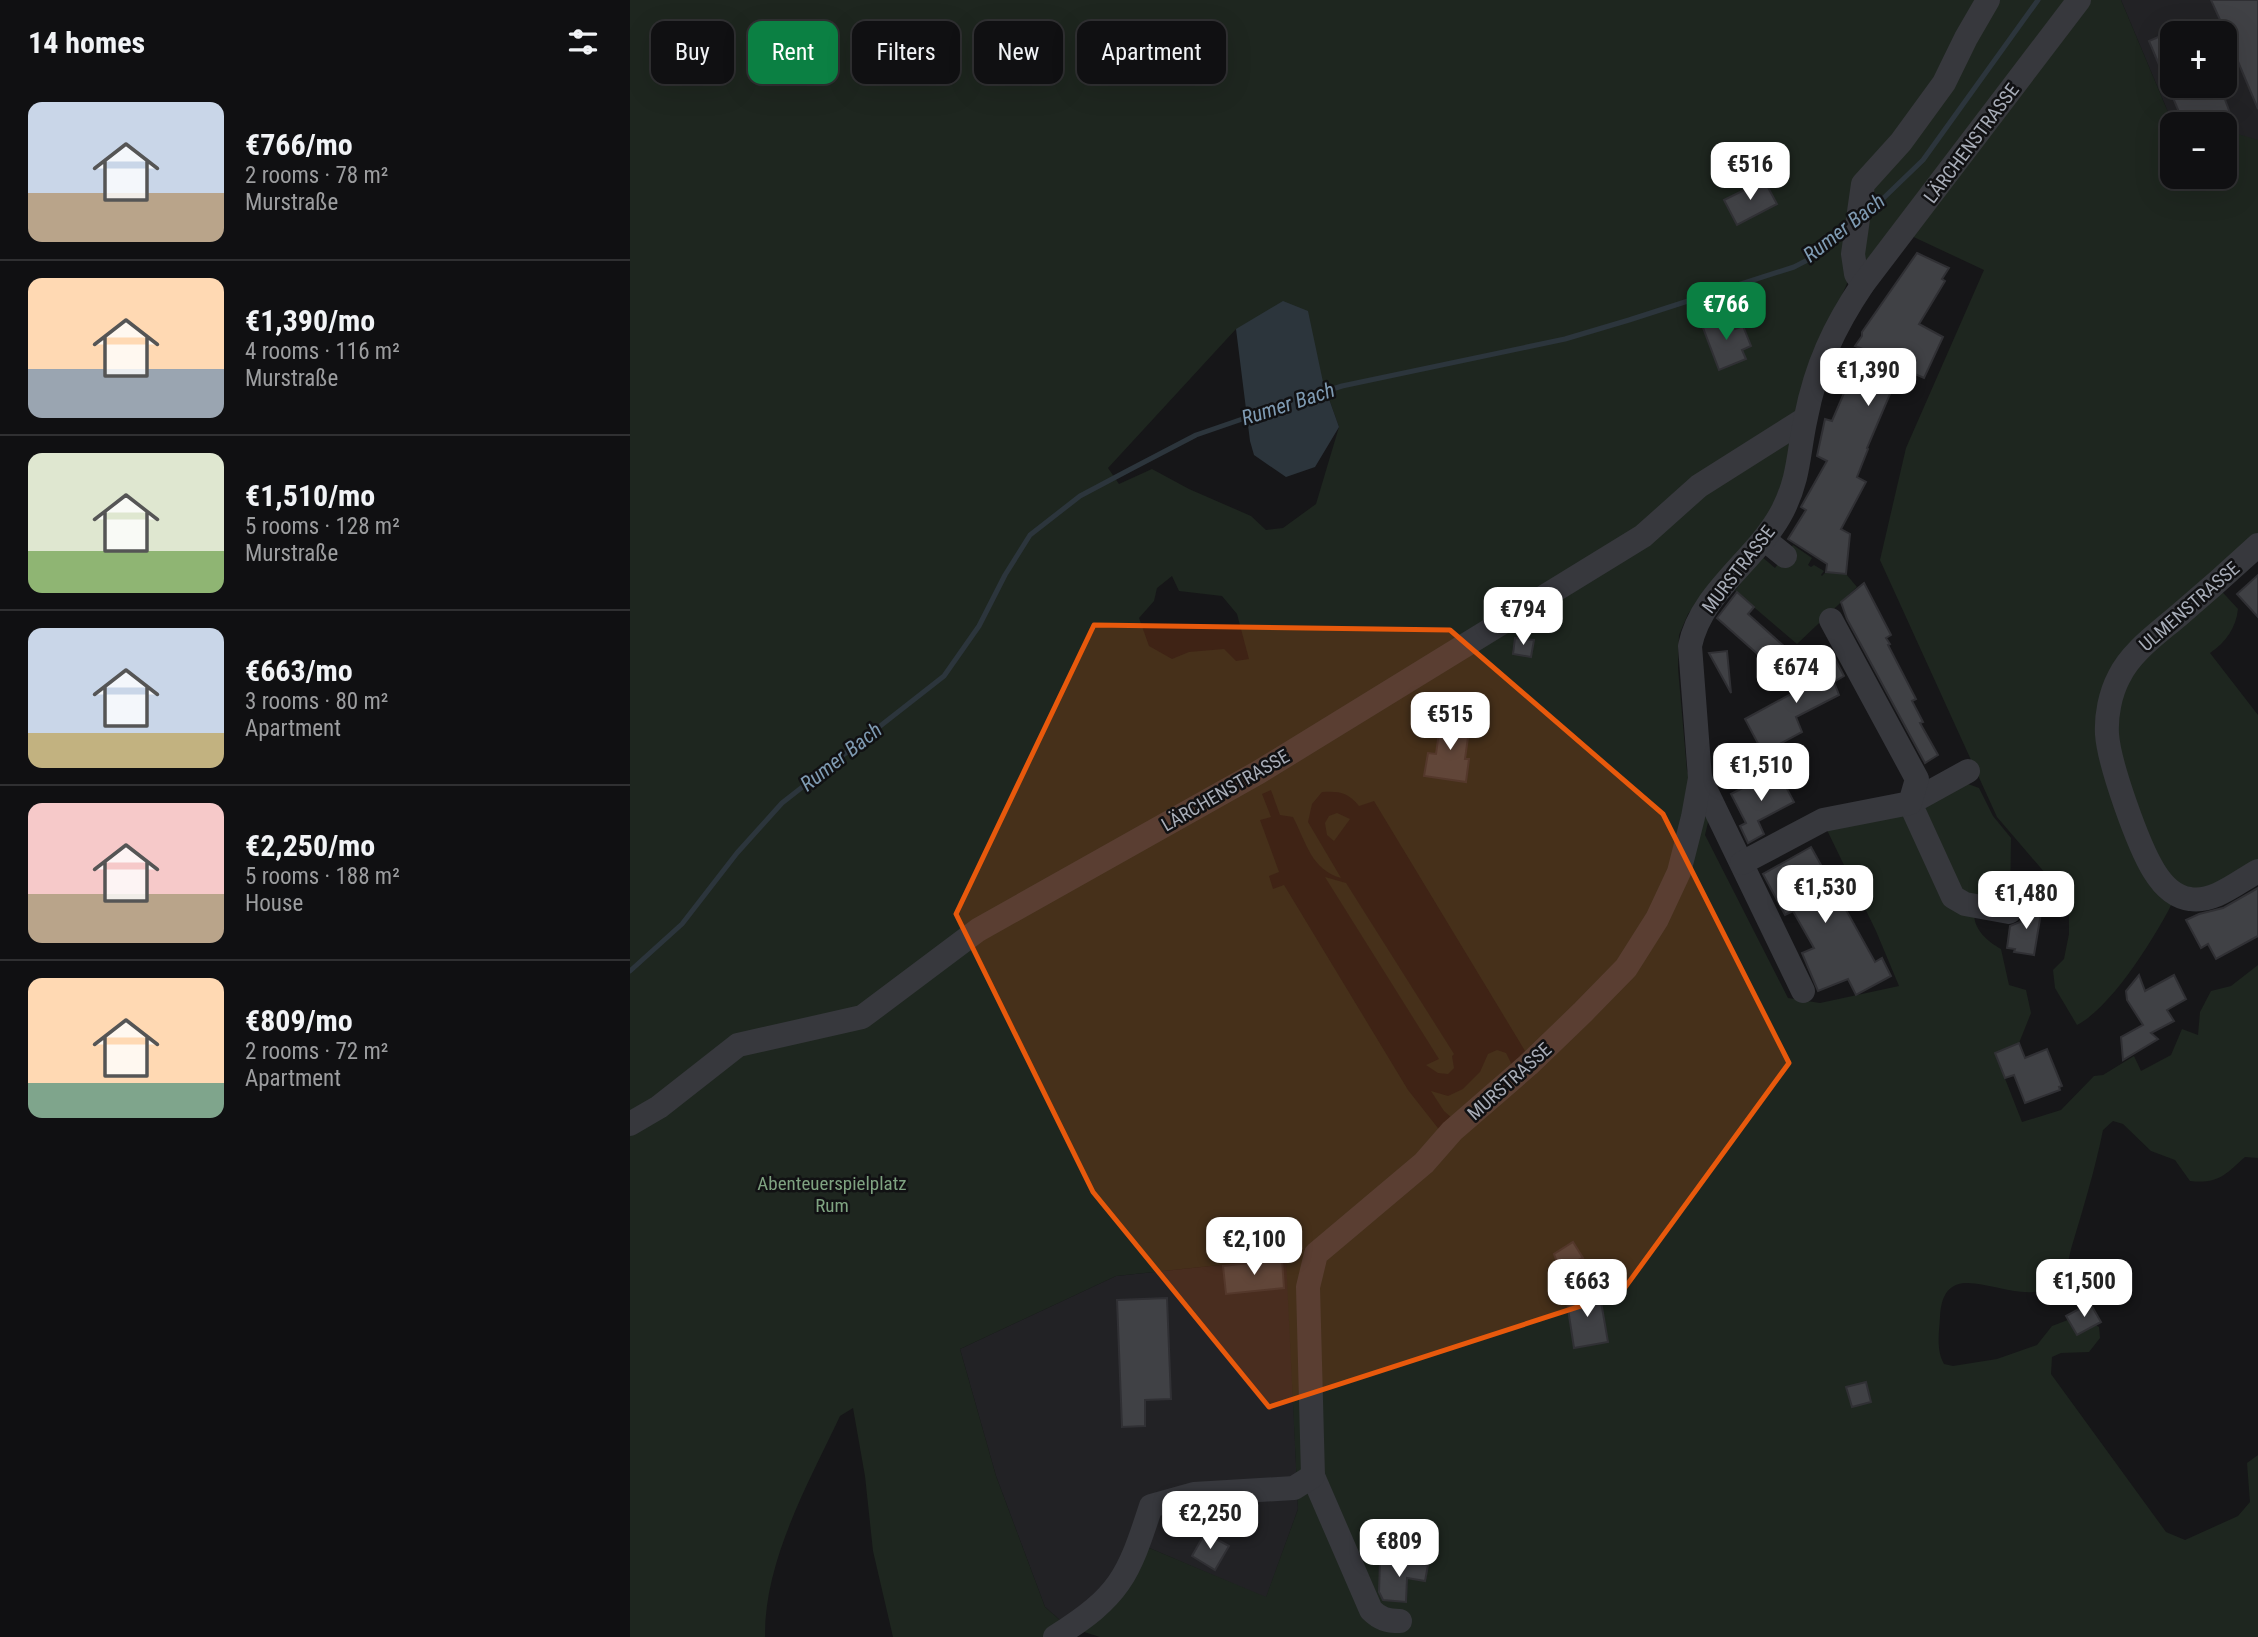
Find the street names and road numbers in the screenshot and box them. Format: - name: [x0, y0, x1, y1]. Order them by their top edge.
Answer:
- street label: LÄRCHENSTRASSE: [1919, 79, 2024, 208]
- street label: MURSTRASSE: [1697, 521, 1780, 618]
- street label: ULMENSTRASSE: [2135, 557, 2244, 656]
- street label: LÄRCHENSTRASSE: [1157, 744, 1293, 836]
- street label: MURSTRASSE: [1463, 1038, 1556, 1125]

